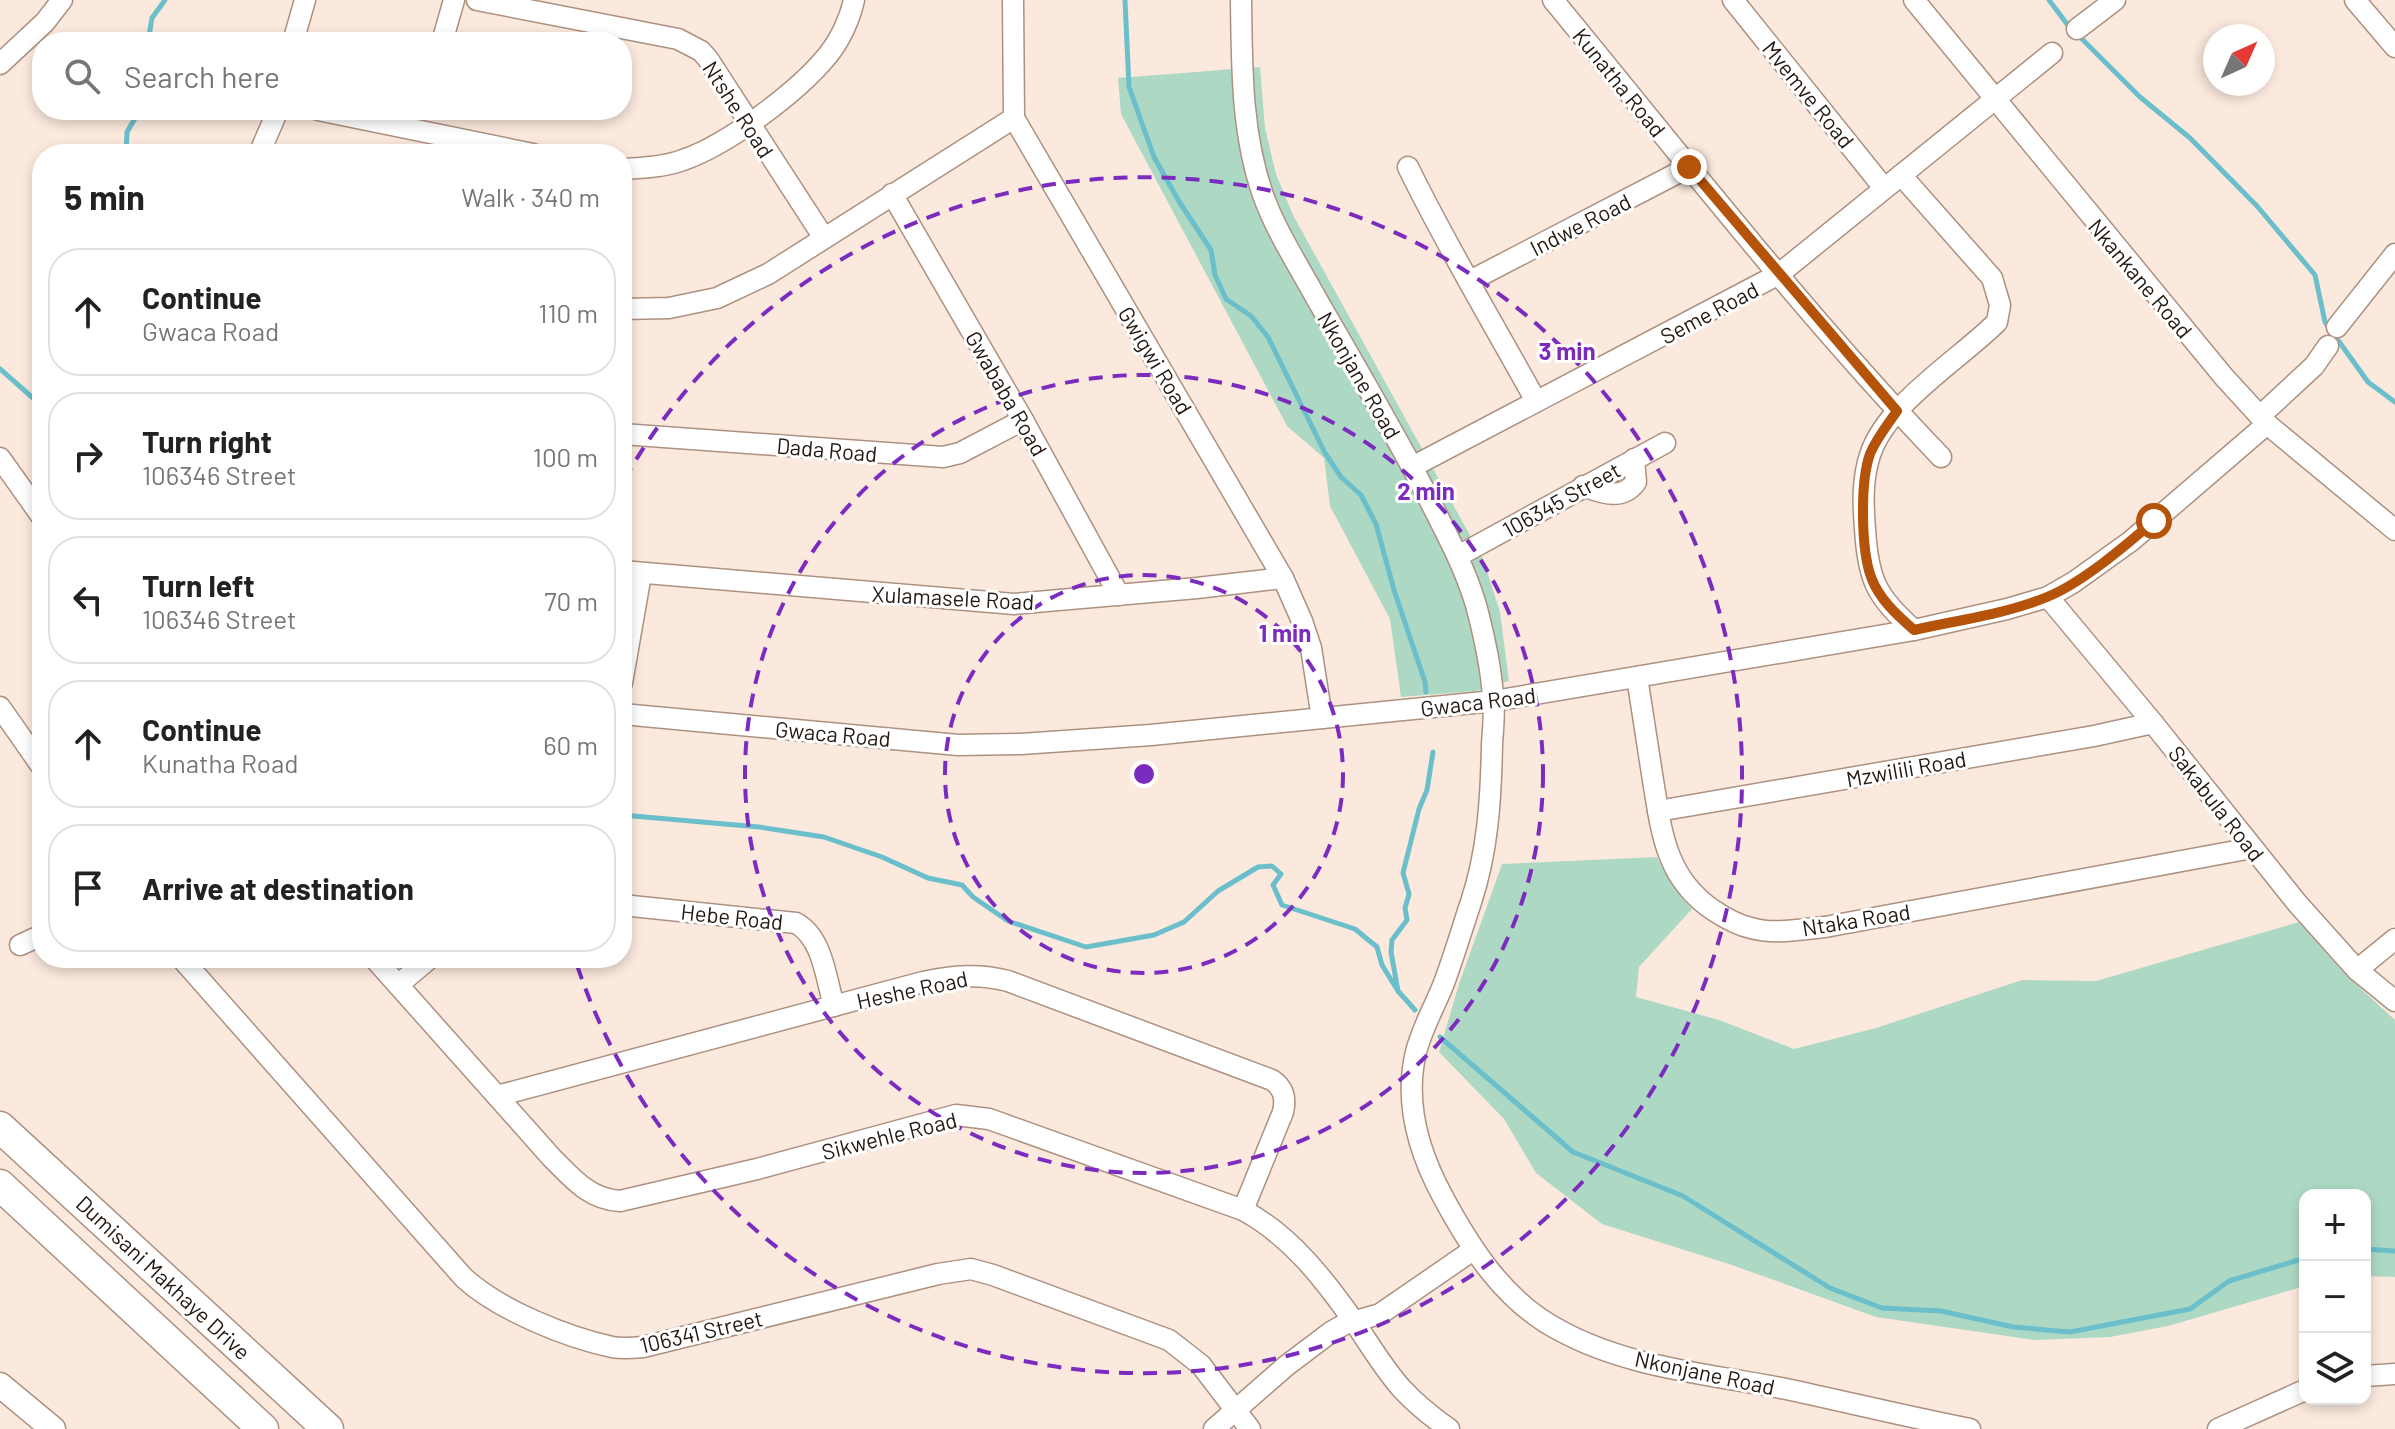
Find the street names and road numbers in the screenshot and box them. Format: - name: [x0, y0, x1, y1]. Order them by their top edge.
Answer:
- street label: Kunatha Road: [1568, 22, 1672, 142]
- street label: Mvemve Road: [1758, 35, 1860, 153]
- street label: Ntshe Road: [698, 56, 780, 162]
- street label: Indwe Road: [1525, 188, 1635, 260]
- street label: Nkankane Road: [2084, 213, 2198, 343]
- street label: Seme Road: [1655, 275, 1763, 349]
- street label: Gwigwi Road: [1114, 301, 1198, 419]
- street label: Nkonjane Road: [1313, 307, 1407, 443]
- street label: Gwababa Road: [961, 326, 1053, 460]
- street label: Dada Road: [776, 432, 878, 466]
- street label: 106345 Street: [1498, 456, 1624, 542]
- street label: Xulamasele Road: [871, 580, 1035, 614]
- street label: Gwaca Road: [1419, 681, 1537, 721]
- street label: Gwaca Road: [774, 715, 892, 751]
- street label: Sakabula Road: [2164, 740, 2270, 866]
- street label: Mzwilili Road: [1844, 745, 1968, 791]
- street label: Hebe Road: [680, 898, 784, 934]
- street label: Ntaka Road: [1800, 898, 1912, 940]
- street label: Heshe Road: [854, 965, 970, 1013]
- street label: Sikwehle Road: [819, 1106, 959, 1164]
- street label: Dumisani Makhaye Drive: [72, 1190, 256, 1364]
- street label: 106341 Street: [637, 1304, 765, 1358]
- street label: Nkonjane Road: [1633, 1344, 1777, 1400]

